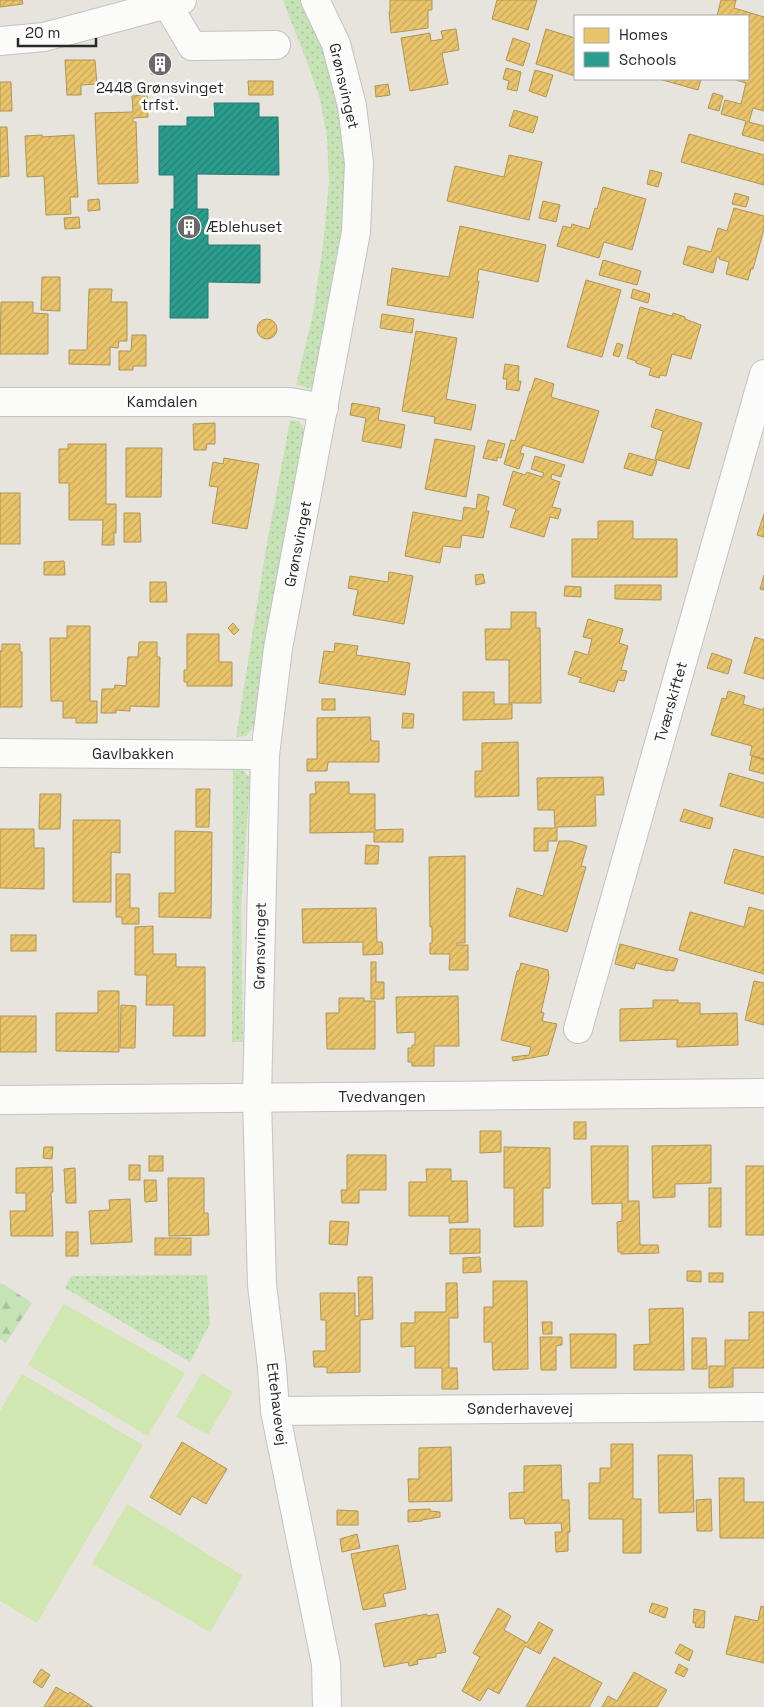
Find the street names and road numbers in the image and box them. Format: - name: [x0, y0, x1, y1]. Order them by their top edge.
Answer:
- street label: Grønsvinget: [325, 41, 364, 131]
- street label: Kamdalen: [127, 392, 197, 411]
- street label: Grønsvinget: [280, 499, 315, 589]
- street label: Tværskiftet: [650, 659, 691, 744]
- street label: Gavlbakken: [92, 744, 174, 763]
- street label: Grønsvinget: [249, 902, 270, 990]
- street label: Tvedvangen: [338, 1087, 426, 1106]
- street label: Ettehavevej: [263, 1361, 292, 1446]
- street label: Sønderhavevej: [467, 1399, 573, 1418]

